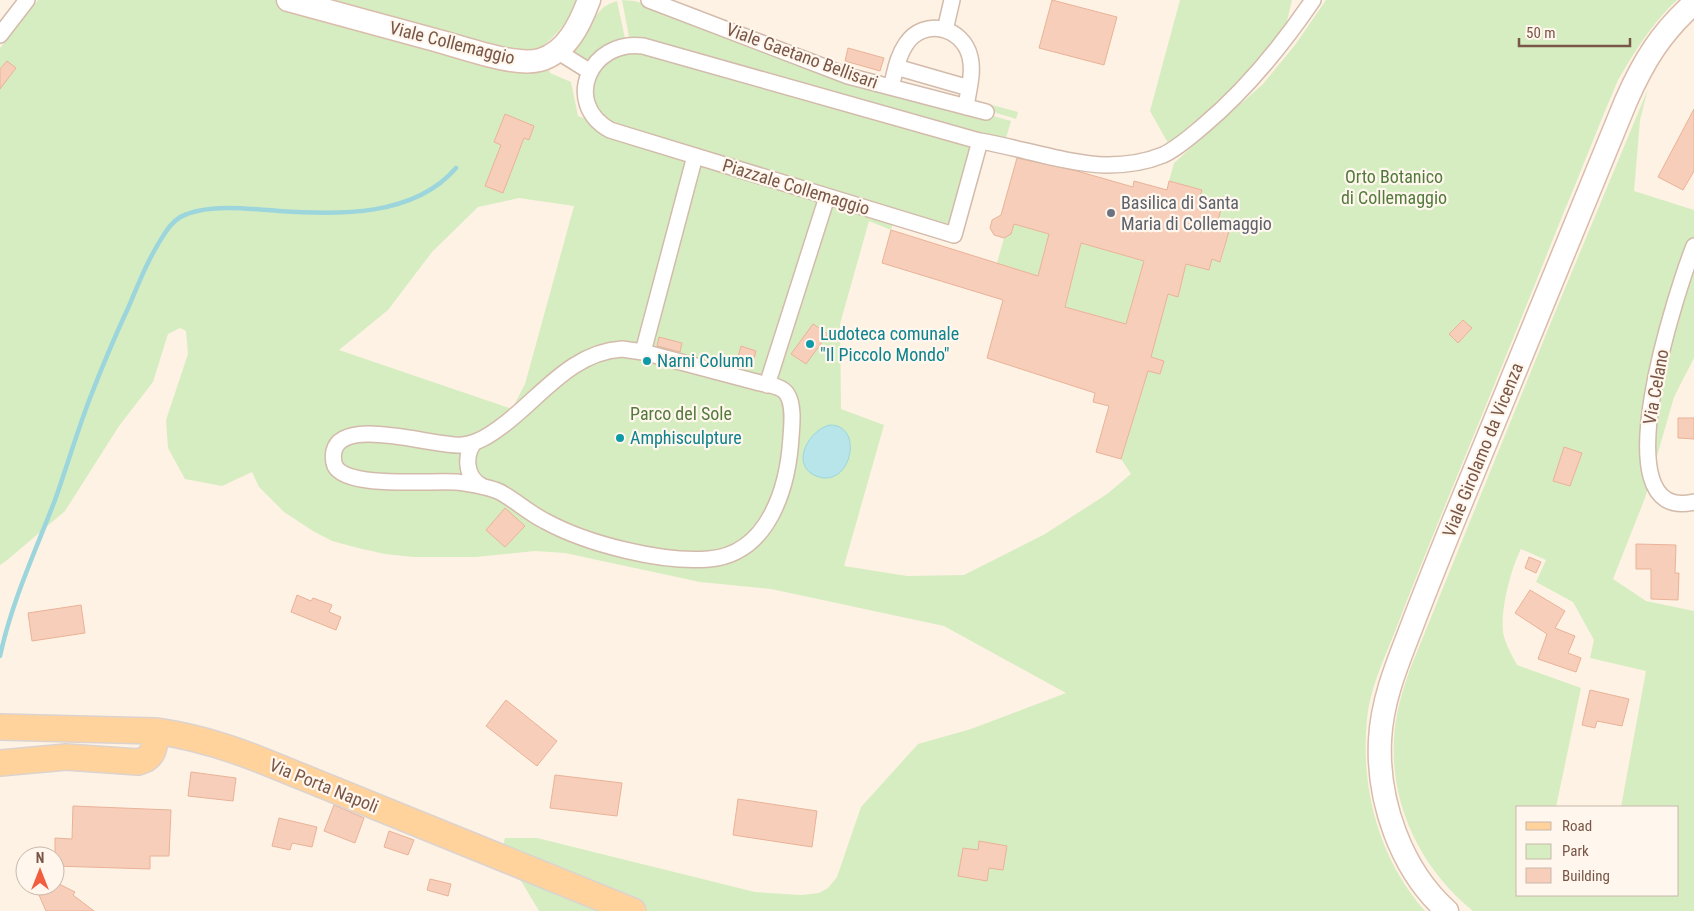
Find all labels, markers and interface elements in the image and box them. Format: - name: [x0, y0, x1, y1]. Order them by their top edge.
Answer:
- scale bar: [1519, 15, 1630, 47]
- street label: Viale Collemaggio: [387, 17, 517, 68]
- street label: Viale Gaetano Bellisari: [723, 18, 881, 93]
- text: 50 m: [1526, 24, 1556, 42]
- street label: Piazzale Collemaggio: [720, 154, 872, 219]
- park label: Orto Botanico di Collemaggio: [1341, 166, 1447, 208]
- place label: Basilica di Santa Maria di Collemaggio: [1121, 192, 1272, 234]
- marker: Basilica di Santa Maria di Collemaggio: [1105, 207, 1117, 219]
- place label: Ludoteca comunale "Il Piccolo Mondo": [820, 323, 959, 365]
- marker: Ludoteca comunale "Il Piccolo Mondo": [804, 338, 816, 350]
- street label: Via Celano: [1639, 348, 1672, 426]
- place label: Narni Column: [657, 350, 754, 371]
- marker: Narni Column: [641, 355, 653, 367]
- street label: Viale Girolamo da Vicenza: [1438, 360, 1527, 540]
- park label: Parco del Sole: [630, 403, 732, 424]
- place label: Amphisculpture: [630, 427, 742, 448]
- marker: Amphisculpture: [614, 432, 626, 444]
- street label: Via Porta Napoli: [267, 754, 382, 817]
- legend: [1516, 806, 1679, 896]
- text: Road: [1562, 817, 1592, 835]
- text: Park: [1562, 842, 1589, 860]
- north arrow: [15, 846, 65, 896]
- text: N: [36, 850, 44, 866]
- text: Building: [1562, 867, 1610, 885]

